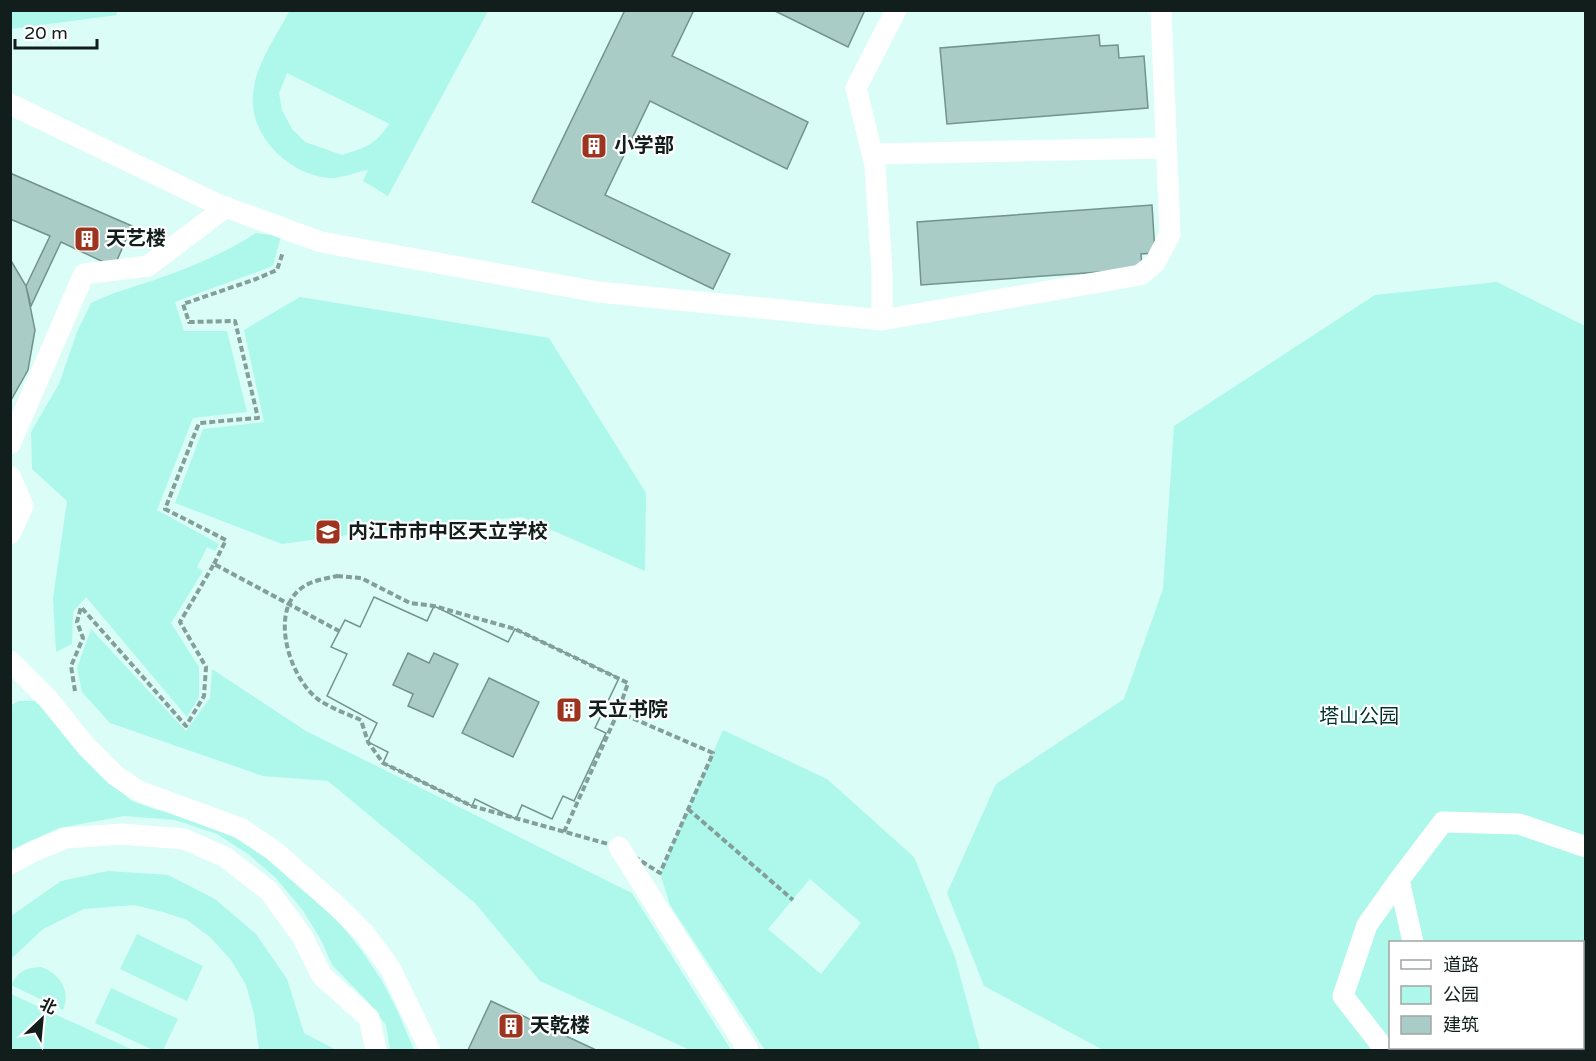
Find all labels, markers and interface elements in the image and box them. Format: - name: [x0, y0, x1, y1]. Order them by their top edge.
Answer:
- scale bar: [15, 12, 98, 50]
- text: 20 m: [24, 22, 68, 44]
- building icon: 小学部: [579, 131, 609, 161]
- place label: 小学部: [614, 134, 674, 158]
- building icon: 天艺楼: [72, 224, 102, 254]
- place label: 天艺楼: [106, 227, 166, 251]
- school or university icon: 内江市市中区天立学校: [313, 517, 343, 547]
- place label: 内江市市中区天立学校: [348, 520, 548, 544]
- building icon: 天立书院: [554, 695, 584, 725]
- place label: 天立书院: [588, 698, 668, 722]
- park label: 塔山公园: [1319, 705, 1399, 729]
- legend: [1389, 941, 1584, 1049]
- text: 道路: [1443, 954, 1479, 976]
- text: 公园: [1443, 984, 1479, 1006]
- north arrow: [12, 989, 72, 1049]
- text: 北: [37, 994, 60, 1019]
- building icon: 天乾楼: [496, 1011, 526, 1041]
- place label: 天乾楼: [530, 1014, 590, 1038]
- text: 建筑: [1443, 1014, 1479, 1036]

